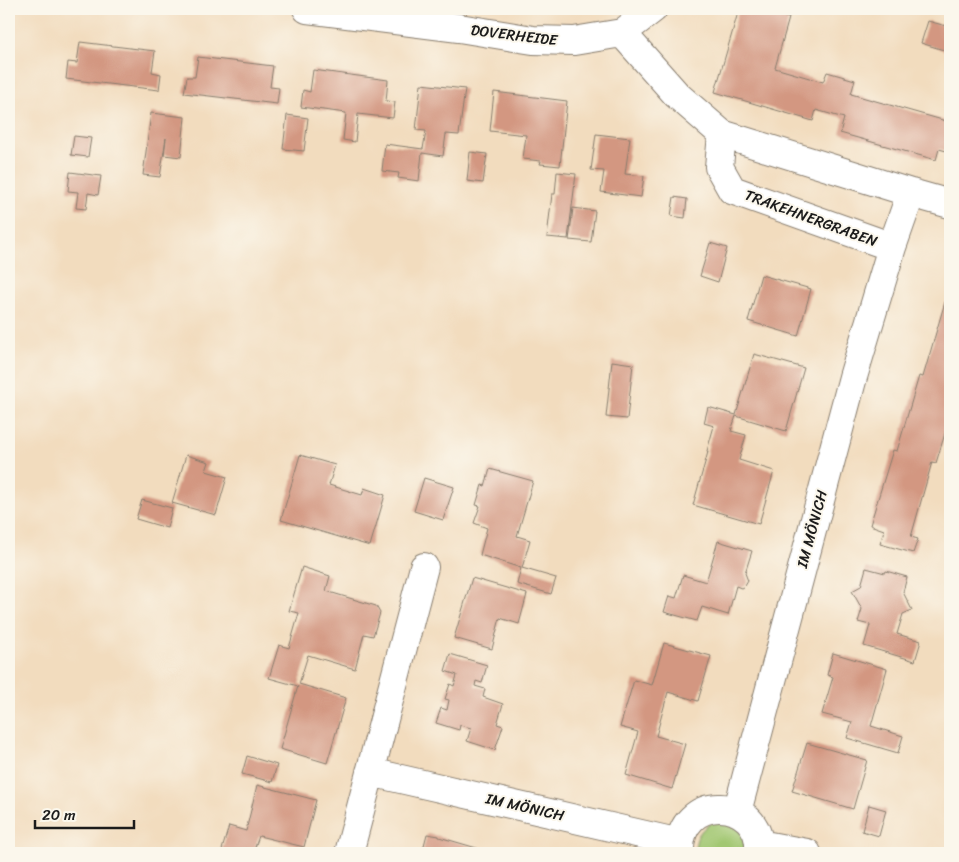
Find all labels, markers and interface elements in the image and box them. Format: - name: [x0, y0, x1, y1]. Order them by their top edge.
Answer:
- street label: DOVERHEIDE: [469, 17, 560, 53]
- street label: TRAKEHNERGRABEN: [741, 182, 882, 254]
- street label: IM MÖNICH: [789, 487, 835, 572]
- street label: IM MÖNICH: [482, 785, 567, 829]
- scale bar: [35, 797, 134, 829]
- text: 20 m: [42, 802, 76, 828]

